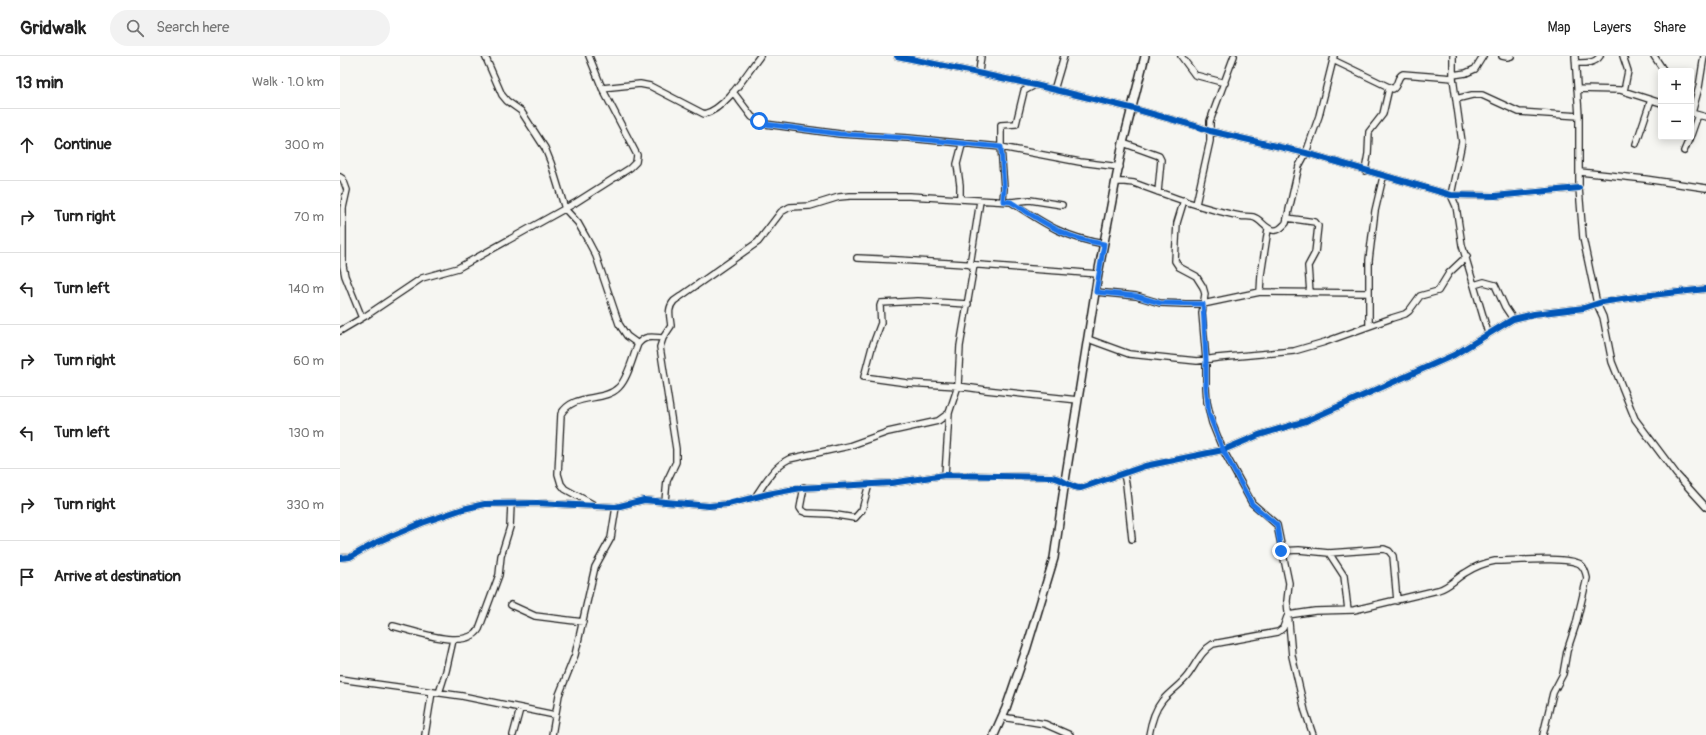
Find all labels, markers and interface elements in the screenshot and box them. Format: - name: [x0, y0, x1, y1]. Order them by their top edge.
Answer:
- search box: [110, 10, 390, 46]
- text: Gridwalk: [20, 16, 86, 40]
- icon: search: [124, 17, 146, 39]
- text: Search here: [156, 18, 229, 37]
- text: Map: [1548, 19, 1571, 36]
- text: Layers: [1593, 19, 1631, 36]
- text: Share: [1653, 19, 1686, 36]
- map controls: [1658, 68, 1694, 140]
- button: +: [1658, 68, 1694, 104]
- text: 13 min: [16, 72, 63, 93]
- text: Walk · 1.0 km: [252, 74, 324, 90]
- button: −: [1658, 104, 1694, 140]
- route start: [750, 112, 768, 130]
- icon: ahead: [16, 134, 38, 156]
- text: Continue: [54, 135, 112, 154]
- text: 300 m: [285, 137, 324, 153]
- icon: right: [16, 206, 38, 228]
- text: Turn right: [54, 207, 115, 226]
- text: 70 m: [294, 209, 324, 225]
- icon: left: [16, 278, 38, 300]
- text: Turn left: [54, 279, 110, 298]
- text: 140 m: [288, 281, 324, 297]
- icon: right: [16, 350, 38, 372]
- text: Turn right: [54, 351, 115, 370]
- text: 60 m: [293, 353, 324, 369]
- icon: left: [16, 422, 38, 444]
- text: Turn left: [54, 423, 110, 442]
- text: 130 m: [288, 425, 324, 441]
- icon: right: [16, 494, 38, 516]
- text: Turn right: [54, 495, 115, 514]
- text: 330 m: [286, 497, 324, 513]
- route end: [1272, 542, 1290, 560]
- icon: arrive: [16, 566, 38, 588]
- text: Arrive at destination: [54, 567, 181, 586]

